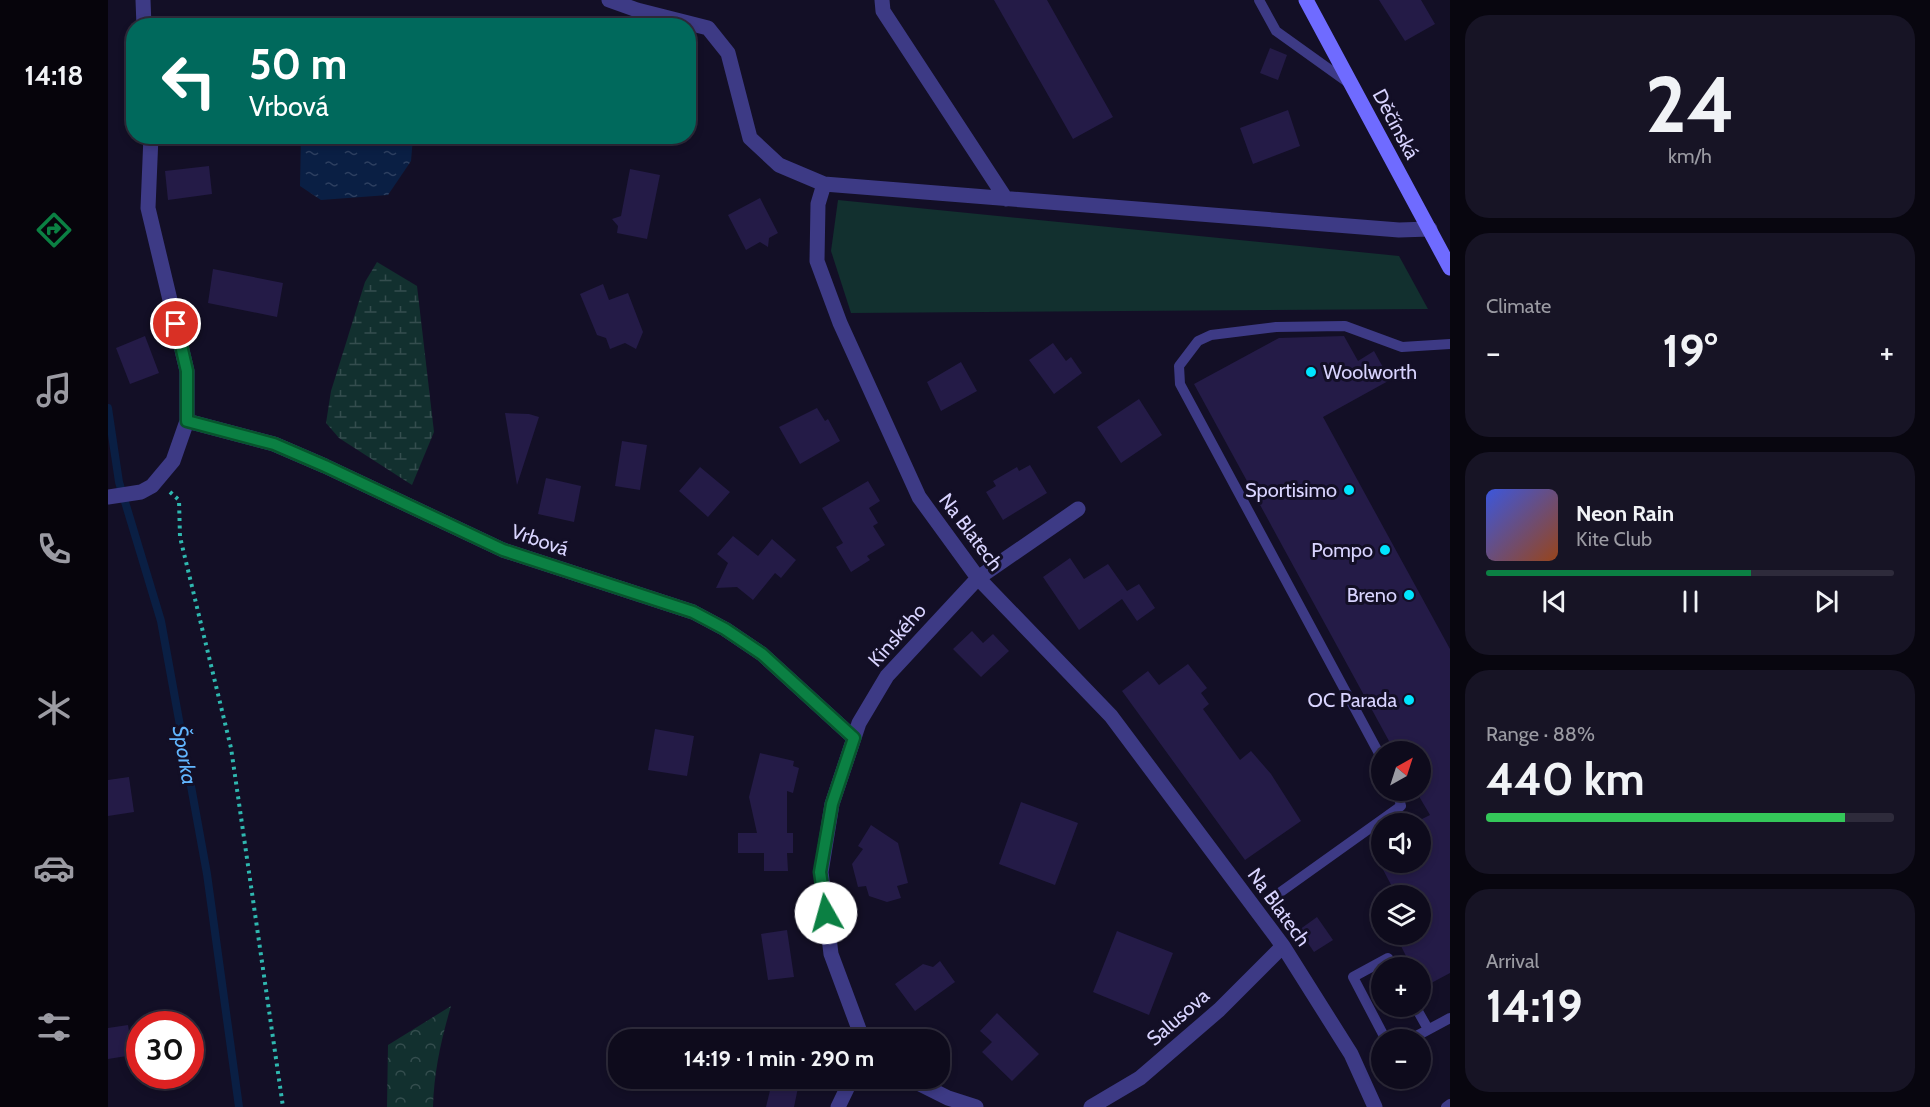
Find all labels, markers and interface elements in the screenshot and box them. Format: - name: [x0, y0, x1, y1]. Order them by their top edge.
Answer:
- text: 50 m: [249, 38, 347, 90]
- icon: left: [150, 42, 228, 120]
- text: 24: [1645, 57, 1735, 152]
- text: 14:18: [25, 59, 84, 92]
- street label: Děčínská: [1368, 85, 1425, 164]
- text: Vrbová: [249, 90, 329, 123]
- text: km/h: [1668, 144, 1712, 168]
- icon: directions: [33, 209, 75, 251]
- text: Climate: [1486, 294, 1551, 318]
- pin: [150, 298, 201, 349]
- icon: arrive: [159, 307, 192, 340]
- text: 19°: [1663, 324, 1717, 378]
- text: −: [1486, 332, 1501, 372]
- text: +: [1879, 332, 1894, 372]
- place label: Woolworth: [1323, 360, 1417, 384]
- marker: Woolworth: [1304, 365, 1318, 379]
- icon: music: [33, 369, 75, 411]
- place label: Sportisimo: [1245, 478, 1337, 502]
- marker: Sportisimo: [1342, 483, 1356, 497]
- street label: Na Blatech: [934, 489, 1008, 575]
- text: Neon Rain: [1576, 500, 1674, 527]
- street label: Vrbová: [508, 519, 572, 561]
- text: Kite Club: [1576, 527, 1652, 551]
- icon: phone: [33, 528, 75, 570]
- place label: Pompo: [1311, 538, 1373, 562]
- marker: Pompo: [1378, 543, 1392, 557]
- place label: Breno: [1347, 583, 1397, 607]
- icon: previous: [1538, 585, 1571, 618]
- icon: pause: [1674, 585, 1707, 618]
- icon: next: [1810, 585, 1843, 618]
- marker: Breno: [1402, 588, 1416, 602]
- street label: Kinského: [863, 598, 931, 672]
- icon: climate: [33, 687, 75, 729]
- place label: OC Parada: [1308, 688, 1397, 712]
- marker: OC Parada: [1402, 693, 1416, 707]
- text: Range · 88%: [1486, 722, 1595, 746]
- water label: Šporka: [168, 723, 202, 787]
- north arrow: [1371, 741, 1431, 801]
- map controls: [1371, 741, 1431, 1089]
- text: 440 km: [1486, 752, 1645, 806]
- button: sound: [1371, 813, 1431, 873]
- icon: car: [33, 847, 75, 889]
- street label: Na Blatech: [1243, 863, 1315, 951]
- position arrow: [794, 881, 858, 945]
- button: layers: [1371, 885, 1431, 945]
- text: Arrival: [1486, 949, 1539, 973]
- button: +: [1371, 957, 1431, 1017]
- text: 14:19: [1486, 979, 1582, 1033]
- street label: Salusova: [1142, 983, 1214, 1051]
- icon: filters: [33, 1006, 75, 1048]
- speed limit sign: 30: [126, 1011, 204, 1089]
- button: −: [1371, 1029, 1431, 1089]
- text: 14:19 · 1 min · 290 m: [684, 1045, 874, 1072]

